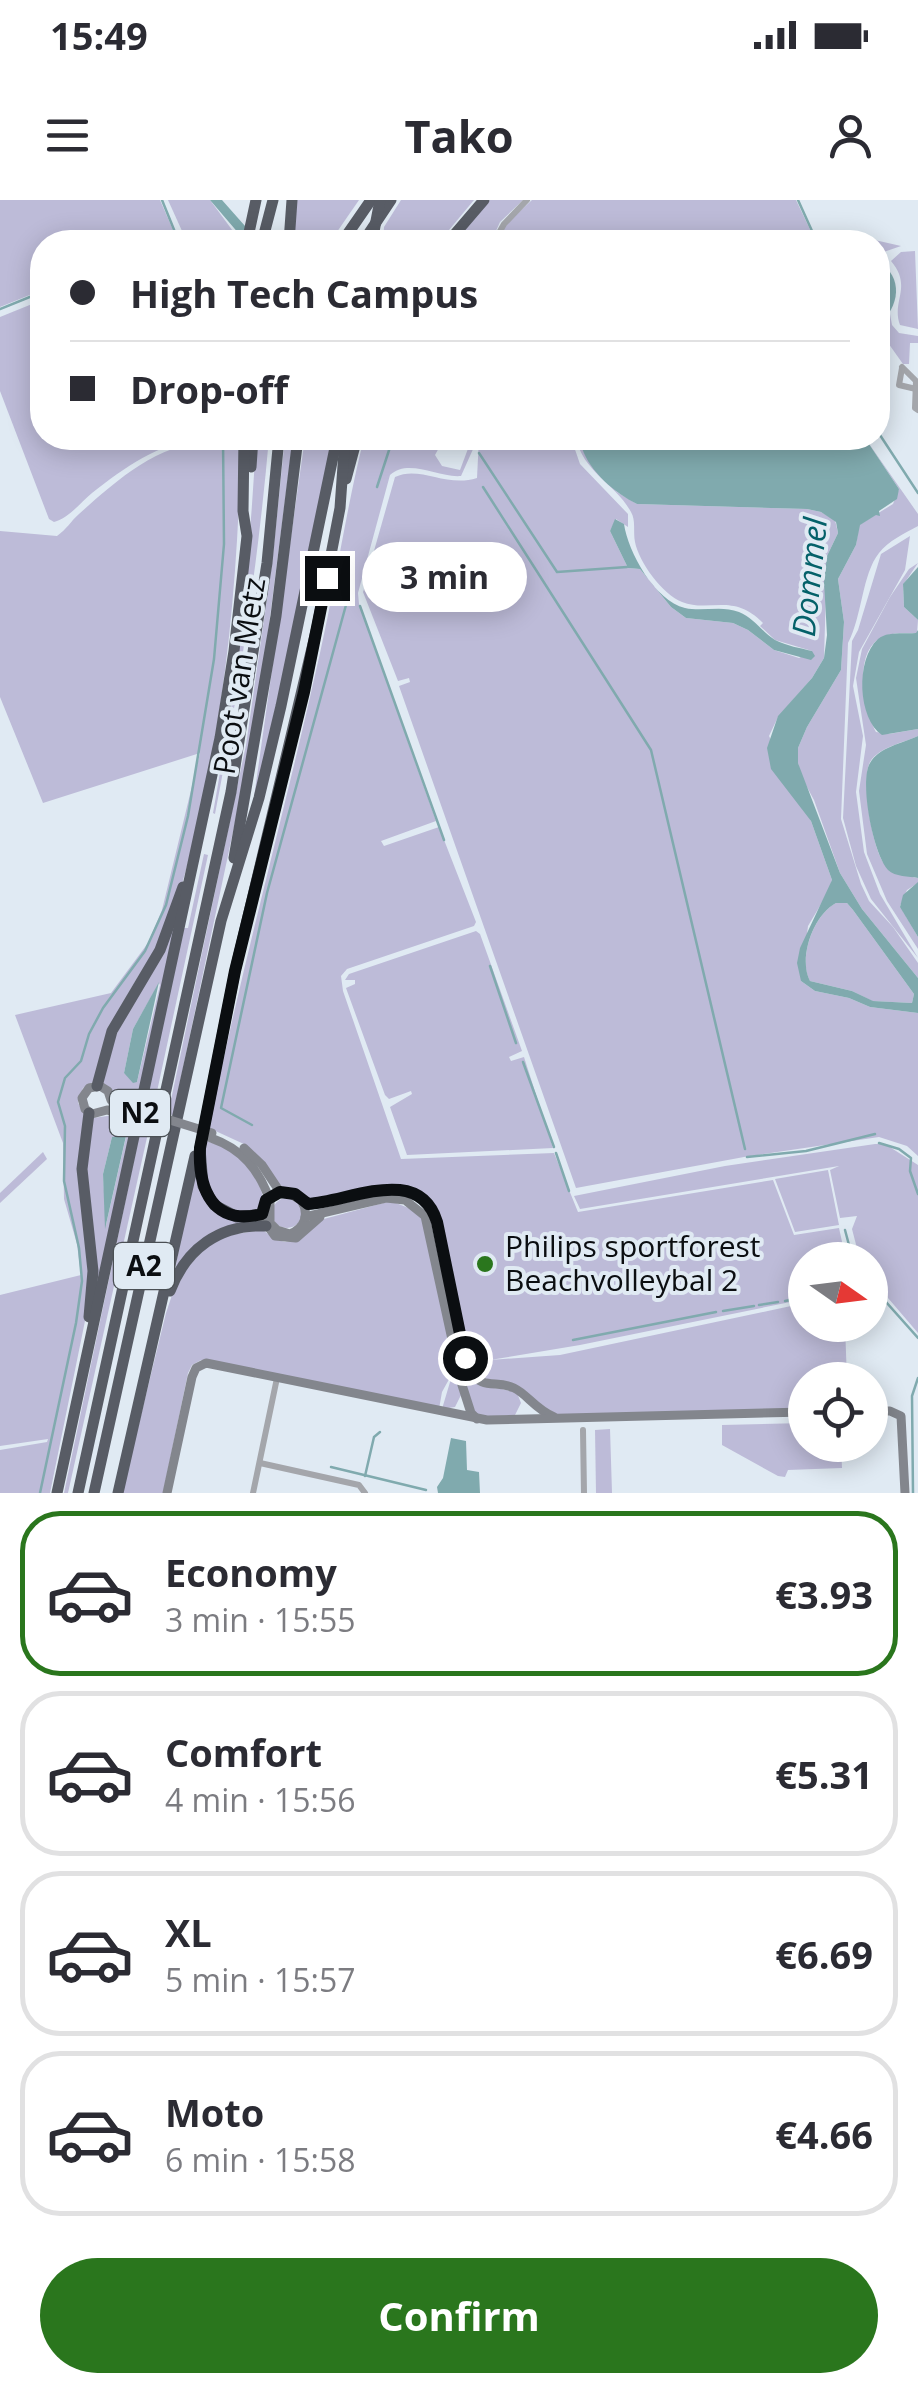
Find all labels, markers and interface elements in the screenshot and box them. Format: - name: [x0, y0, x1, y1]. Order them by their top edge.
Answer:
- text: 15:49: [50, 9, 148, 61]
- text: Tako: [404, 105, 514, 166]
- icon: menu: [40, 108, 95, 163]
- icon: person: [823, 108, 878, 163]
- text: High Tech Campus: [130, 267, 478, 319]
- text: Drop-off: [130, 363, 288, 415]
- water label: Dommel: [781, 514, 836, 638]
- callout: 3 min: [362, 543, 527, 613]
- text: 3 min: [400, 555, 489, 598]
- route end: [305, 556, 350, 601]
- street label: Poot van Metz: [203, 574, 274, 777]
- road number: N2: [110, 1090, 170, 1136]
- place label: Philips sportforest Beachvolleybal 2: [505, 1225, 761, 1300]
- north arrow: [788, 1242, 888, 1342]
- map controls: [788, 1242, 888, 1462]
- road number: A2: [114, 1243, 174, 1289]
- marker: Philips sportforest Beachvolleybal 2: [474, 1253, 496, 1275]
- route start: [443, 1336, 488, 1381]
- button: locate: [788, 1362, 888, 1462]
- text: Economy: [165, 1546, 337, 1598]
- icon: car: [45, 1549, 135, 1639]
- text: €3.93: [775, 1568, 873, 1620]
- text: 3 min · 15:55: [165, 1598, 356, 1641]
- text: Comfort: [165, 1726, 322, 1778]
- icon: car: [45, 1729, 135, 1819]
- text: €5.31: [775, 1748, 873, 1800]
- text: 4 min · 15:56: [165, 1778, 356, 1821]
- text: XL: [165, 1906, 212, 1958]
- icon: car: [45, 1909, 135, 1999]
- text: €6.69: [775, 1928, 873, 1980]
- text: 5 min · 15:57: [165, 1958, 356, 2001]
- text: Moto: [165, 2086, 264, 2138]
- icon: car: [45, 2089, 135, 2179]
- text: €4.66: [775, 2108, 873, 2160]
- text: 6 min · 15:58: [165, 2138, 356, 2181]
- button: Confirm: [40, 2258, 878, 2373]

